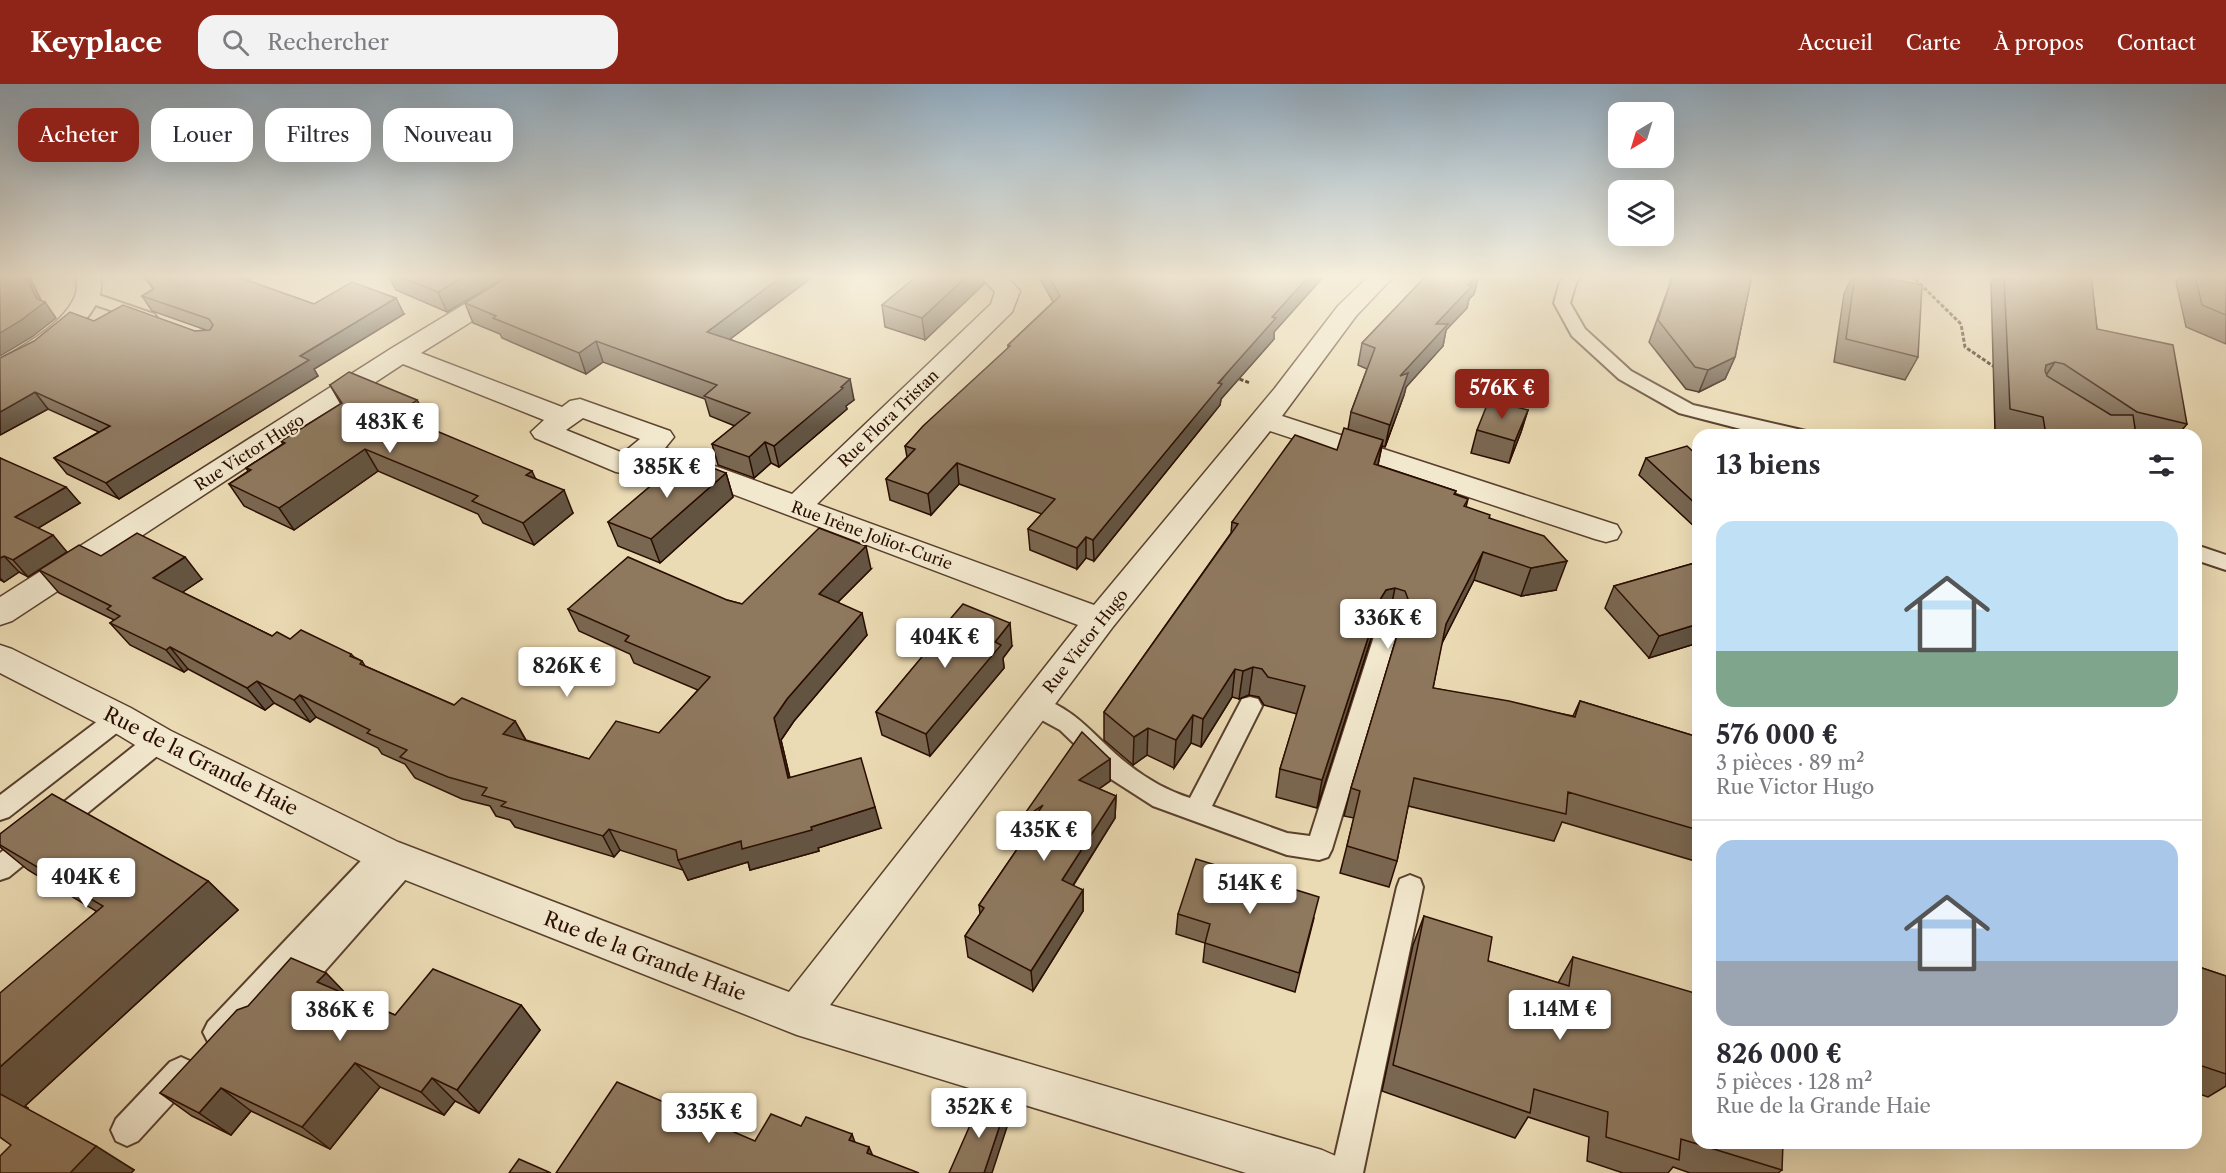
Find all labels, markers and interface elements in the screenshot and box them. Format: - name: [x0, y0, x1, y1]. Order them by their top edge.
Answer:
- search box: [198, 15, 618, 69]
- text: Keyplace: [30, 25, 162, 59]
- icon: search: [219, 26, 252, 59]
- text: Rechercher: [267, 29, 389, 56]
- text: Accueil: [1798, 30, 1873, 55]
- text: Carte: [1906, 30, 1961, 55]
- text: À propos: [1994, 30, 2084, 55]
- text: Contact: [2117, 30, 2196, 55]
- north arrow: [1608, 102, 1674, 168]
- map controls: [1608, 102, 1674, 246]
- chip: Acheter: [18, 108, 139, 162]
- chip: Louer: [151, 108, 253, 162]
- chip: Filtres: [265, 108, 371, 162]
- chip: Nouveau: [383, 108, 513, 162]
- button: layers: [1608, 180, 1674, 246]
- street label: Rue Flora Tristan: [834, 365, 942, 471]
- pin: 576K €: [1453, 369, 1551, 420]
- text: 576K €: [1469, 376, 1535, 400]
- pin: 483K €: [341, 403, 439, 454]
- street label: Rue Victor Hugo: [190, 409, 308, 495]
- text: 483K €: [356, 410, 424, 434]
- pin: 385K €: [618, 448, 716, 499]
- text: 13 biens: [1716, 449, 1821, 481]
- icon: filters: [2145, 449, 2178, 482]
- text: 385K €: [633, 455, 701, 479]
- street label: Rue Irène Joliot-Curie: [789, 497, 955, 573]
- icon: home: [1893, 560, 2001, 668]
- street label: Rue Victor Hugo: [1038, 585, 1132, 697]
- pin: 336K €: [1339, 599, 1437, 650]
- text: 336K €: [1354, 606, 1422, 630]
- pin: 404K €: [896, 618, 994, 669]
- text: 404K €: [910, 625, 980, 649]
- pin: 826K €: [518, 647, 616, 698]
- text: 826K €: [532, 654, 602, 678]
- street label: Rue de la Grande Haie: [100, 702, 302, 820]
- text: 576 000 €: [1716, 719, 1838, 751]
- text: 3 pièces · 89 m²: [1716, 751, 1864, 775]
- text: Rue Victor Hugo: [1716, 775, 1874, 799]
- pin: 435K €: [995, 811, 1093, 862]
- text: 435K €: [1010, 818, 1078, 842]
- pin: 404K €: [37, 858, 135, 909]
- pin: 514K €: [1201, 864, 1299, 915]
- text: 404K €: [51, 865, 121, 889]
- text: 514K €: [1217, 871, 1283, 895]
- icon: home: [1893, 879, 2001, 987]
- street label: Rue de la Grande Haie: [540, 906, 750, 1006]
- pin: 1.14M €: [1505, 990, 1615, 1041]
- pin: 386K €: [291, 991, 389, 1042]
- text: 1.14M €: [1523, 997, 1597, 1021]
- text: 386K €: [306, 998, 374, 1022]
- text: 826 000 €: [1716, 1038, 1842, 1070]
- text: 5 pièces · 128 m²: [1716, 1070, 1872, 1094]
- pin: 352K €: [930, 1088, 1028, 1139]
- pin: 335K €: [660, 1093, 758, 1144]
- text: Rue de la Grande Haie: [1716, 1094, 1931, 1118]
- text: 352K €: [945, 1095, 1013, 1119]
- text: 335K €: [676, 1100, 742, 1124]

